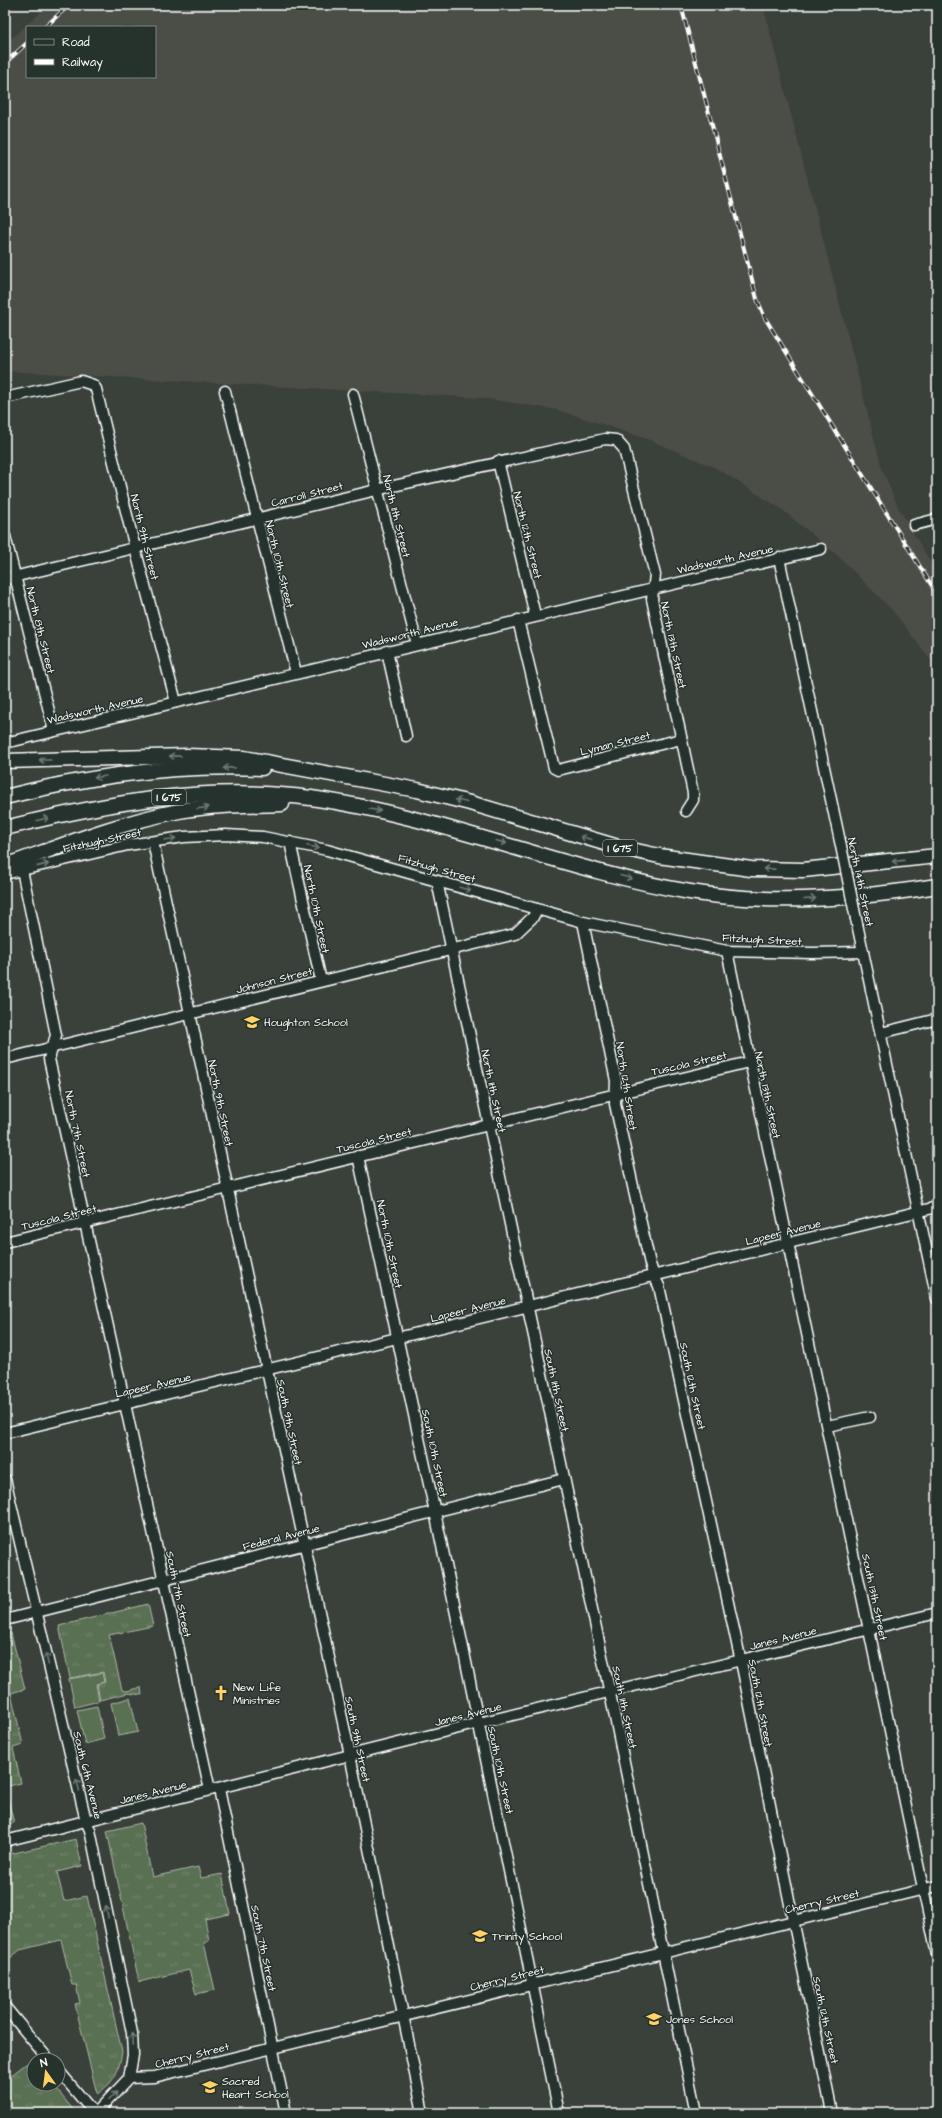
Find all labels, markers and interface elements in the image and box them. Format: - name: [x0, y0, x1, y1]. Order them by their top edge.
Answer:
- legend: [26, 26, 156, 78]
- text: Road: [62, 34, 90, 51]
- text: Railway: [62, 54, 103, 72]
- street label: North 11th Street: [379, 473, 414, 559]
- street label: Carroll Street: [270, 478, 345, 511]
- street label: North 12th Street: [509, 490, 546, 581]
- street label: North 9th Street: [127, 493, 163, 582]
- street label: North 10th Street: [261, 519, 298, 610]
- street label: Wadsworth Avenue: [676, 541, 775, 578]
- street label: North 8th Street: [22, 585, 59, 676]
- street label: North 13th Street: [657, 600, 690, 691]
- street label: Wadsworth Avenue: [361, 614, 460, 653]
- street label: Wadsworth Avenue: [46, 691, 145, 728]
- street label: Lyman Street: [579, 727, 652, 760]
- one-way arrow: [169, 753, 182, 760]
- one-way arrow: [39, 756, 52, 764]
- one-way arrow: [223, 764, 236, 772]
- one-way arrow: [94, 773, 107, 781]
- road number: I 675: [152, 789, 186, 805]
- one-way arrow: [455, 797, 468, 804]
- one-way arrow: [196, 804, 209, 812]
- one-way arrow: [368, 806, 381, 814]
- one-way arrow: [36, 814, 49, 822]
- street label: Fitzhugh Street: [62, 825, 143, 857]
- one-way arrow: [580, 834, 593, 841]
- one-way arrow: [163, 835, 176, 843]
- street label: North 14th Street: [844, 836, 877, 929]
- one-way arrow: [494, 839, 507, 846]
- road number: I 675: [603, 840, 637, 856]
- one-way arrow: [306, 843, 319, 851]
- street label: Fitzhugh Street: [396, 850, 478, 888]
- one-way arrow: [892, 857, 905, 865]
- one-way arrow: [36, 861, 49, 869]
- street label: North 10th Street: [300, 864, 333, 955]
- one-way arrow: [763, 865, 776, 873]
- one-way arrow: [619, 874, 632, 881]
- one-way arrow: [458, 886, 471, 893]
- one-way arrow: [803, 895, 816, 902]
- street label: Fitzhugh Street: [722, 930, 803, 950]
- street label: Johnson Street: [234, 964, 315, 997]
- school or university icon: Houghton School: [243, 1013, 261, 1031]
- place label: Houghton School: [264, 1015, 348, 1031]
- street label: North 12th Street: [612, 1041, 641, 1132]
- street label: Tuscola Street: [650, 1047, 729, 1079]
- street label: North 11th Street: [477, 1048, 510, 1135]
- street label: North 13th Street: [751, 1050, 784, 1141]
- street label: North 9th Street: [204, 1059, 237, 1148]
- street label: North 7th Street: [61, 1089, 94, 1179]
- street label: Tuscola Street: [335, 1124, 414, 1157]
- street label: North 10th Street: [373, 1199, 406, 1290]
- street label: Tuscola Street: [20, 1201, 99, 1234]
- street label: Lapeer Avenue: [744, 1216, 823, 1249]
- street label: Lapeer Avenue: [429, 1293, 508, 1326]
- street label: South 12th Street: [676, 1341, 709, 1432]
- street label: South 11th Street: [540, 1347, 573, 1433]
- street label: Lapeer Avenue: [114, 1369, 193, 1402]
- street label: South 9th Street: [273, 1378, 306, 1467]
- street label: South 10th Street: [418, 1408, 451, 1499]
- street label: Federal Avenue: [241, 1521, 321, 1554]
- street label: South 7th Street: [162, 1549, 195, 1639]
- street label: South 13th Street: [858, 1552, 891, 1642]
- street label: Janes Avenue: [748, 1623, 818, 1654]
- one-way arrow: [43, 1653, 50, 1666]
- street label: South 12th Street: [745, 1658, 776, 1749]
- street label: South 11th Street: [608, 1664, 641, 1750]
- place label: New Life Ministries: [233, 1680, 281, 1708]
- church icon: New Life Ministries: [212, 1684, 230, 1702]
- street label: South 9th Street: [341, 1695, 374, 1784]
- street label: Janes Avenue: [433, 1699, 503, 1730]
- street label: South 10th Street: [484, 1725, 517, 1816]
- street label: South 6th Avenue: [69, 1730, 106, 1821]
- street label: Janes Avenue: [118, 1777, 188, 1808]
- one-way arrow: [73, 1779, 81, 1792]
- street label: Cherry Street: [784, 1886, 861, 1918]
- street label: South 7th Street: [247, 1903, 280, 1993]
- one-way arrow: [103, 1906, 111, 1919]
- school or university icon: Trinity School: [471, 1927, 489, 1945]
- place label: Trinity School: [492, 1929, 562, 1945]
- street label: Cherry Street: [469, 1962, 546, 1996]
- street label: South 12th Street: [809, 1975, 842, 2066]
- school or university icon: Jones School: [645, 2010, 663, 2028]
- place label: Jones School: [666, 2012, 733, 2027]
- one-way arrow: [129, 2033, 136, 2046]
- street label: Cherry Street: [154, 2039, 231, 2073]
- north arrow: [26, 2052, 66, 2092]
- text: N: [39, 2055, 49, 2071]
- place label: Sacred Heart School: [222, 2074, 289, 2102]
- school or university icon: Sacred Heart School: [201, 2078, 219, 2096]
- one-way arrow: [108, 2091, 117, 2101]

